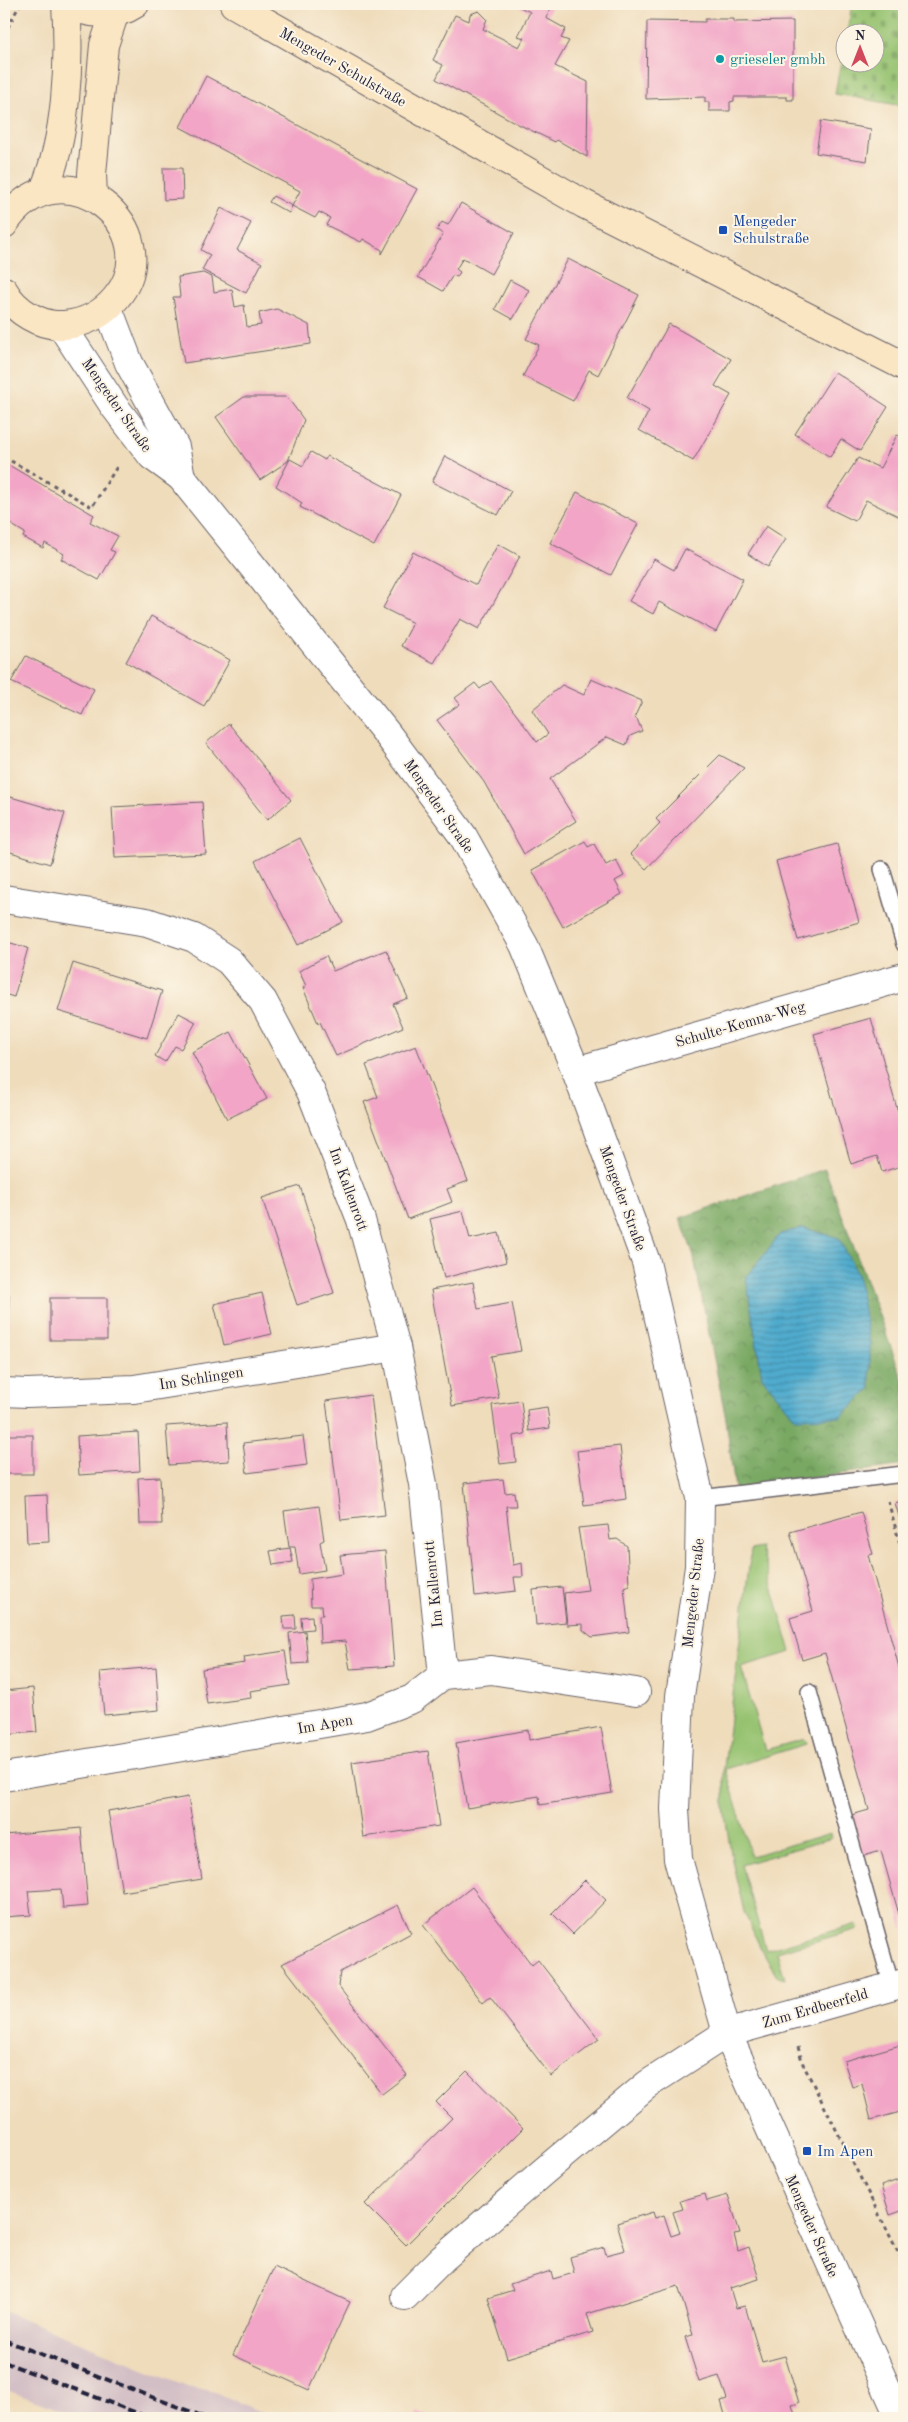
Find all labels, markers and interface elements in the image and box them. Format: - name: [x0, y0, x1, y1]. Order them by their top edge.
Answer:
- north arrow: [836, 22, 886, 72]
- street label: Mengeder Schulstraße: [276, 26, 408, 111]
- text: N: [855, 29, 866, 43]
- marker: grieseler gmbh: [714, 53, 726, 65]
- place label: grieseler gmbh: [730, 53, 826, 68]
- place label: Mengeder Schulstraße: [733, 215, 809, 247]
- marker: Mengeder Schulstraße: [717, 224, 729, 236]
- street label: Mengeder Straße: [78, 356, 154, 456]
- street label: Mengeder Straße: [400, 757, 476, 857]
- street label: Schulte-Kemna-Weg: [674, 1000, 807, 1051]
- street label: Mengeder Straße: [596, 1144, 648, 1253]
- street label: Im Kallenrott: [325, 1146, 370, 1233]
- street label: Im Schlingen: [158, 1365, 245, 1394]
- street label: Mengeder Straße: [681, 1537, 708, 1649]
- street label: Im Kallenrott: [422, 1539, 447, 1628]
- street label: Im Apen: [296, 1713, 354, 1738]
- street label: Zum Erdbeerfeld: [761, 1987, 870, 2032]
- marker: Im Apen: [801, 2145, 813, 2157]
- place label: Im Apen: [817, 2145, 873, 2160]
- street label: Mengeder Straße: [781, 2173, 840, 2280]

